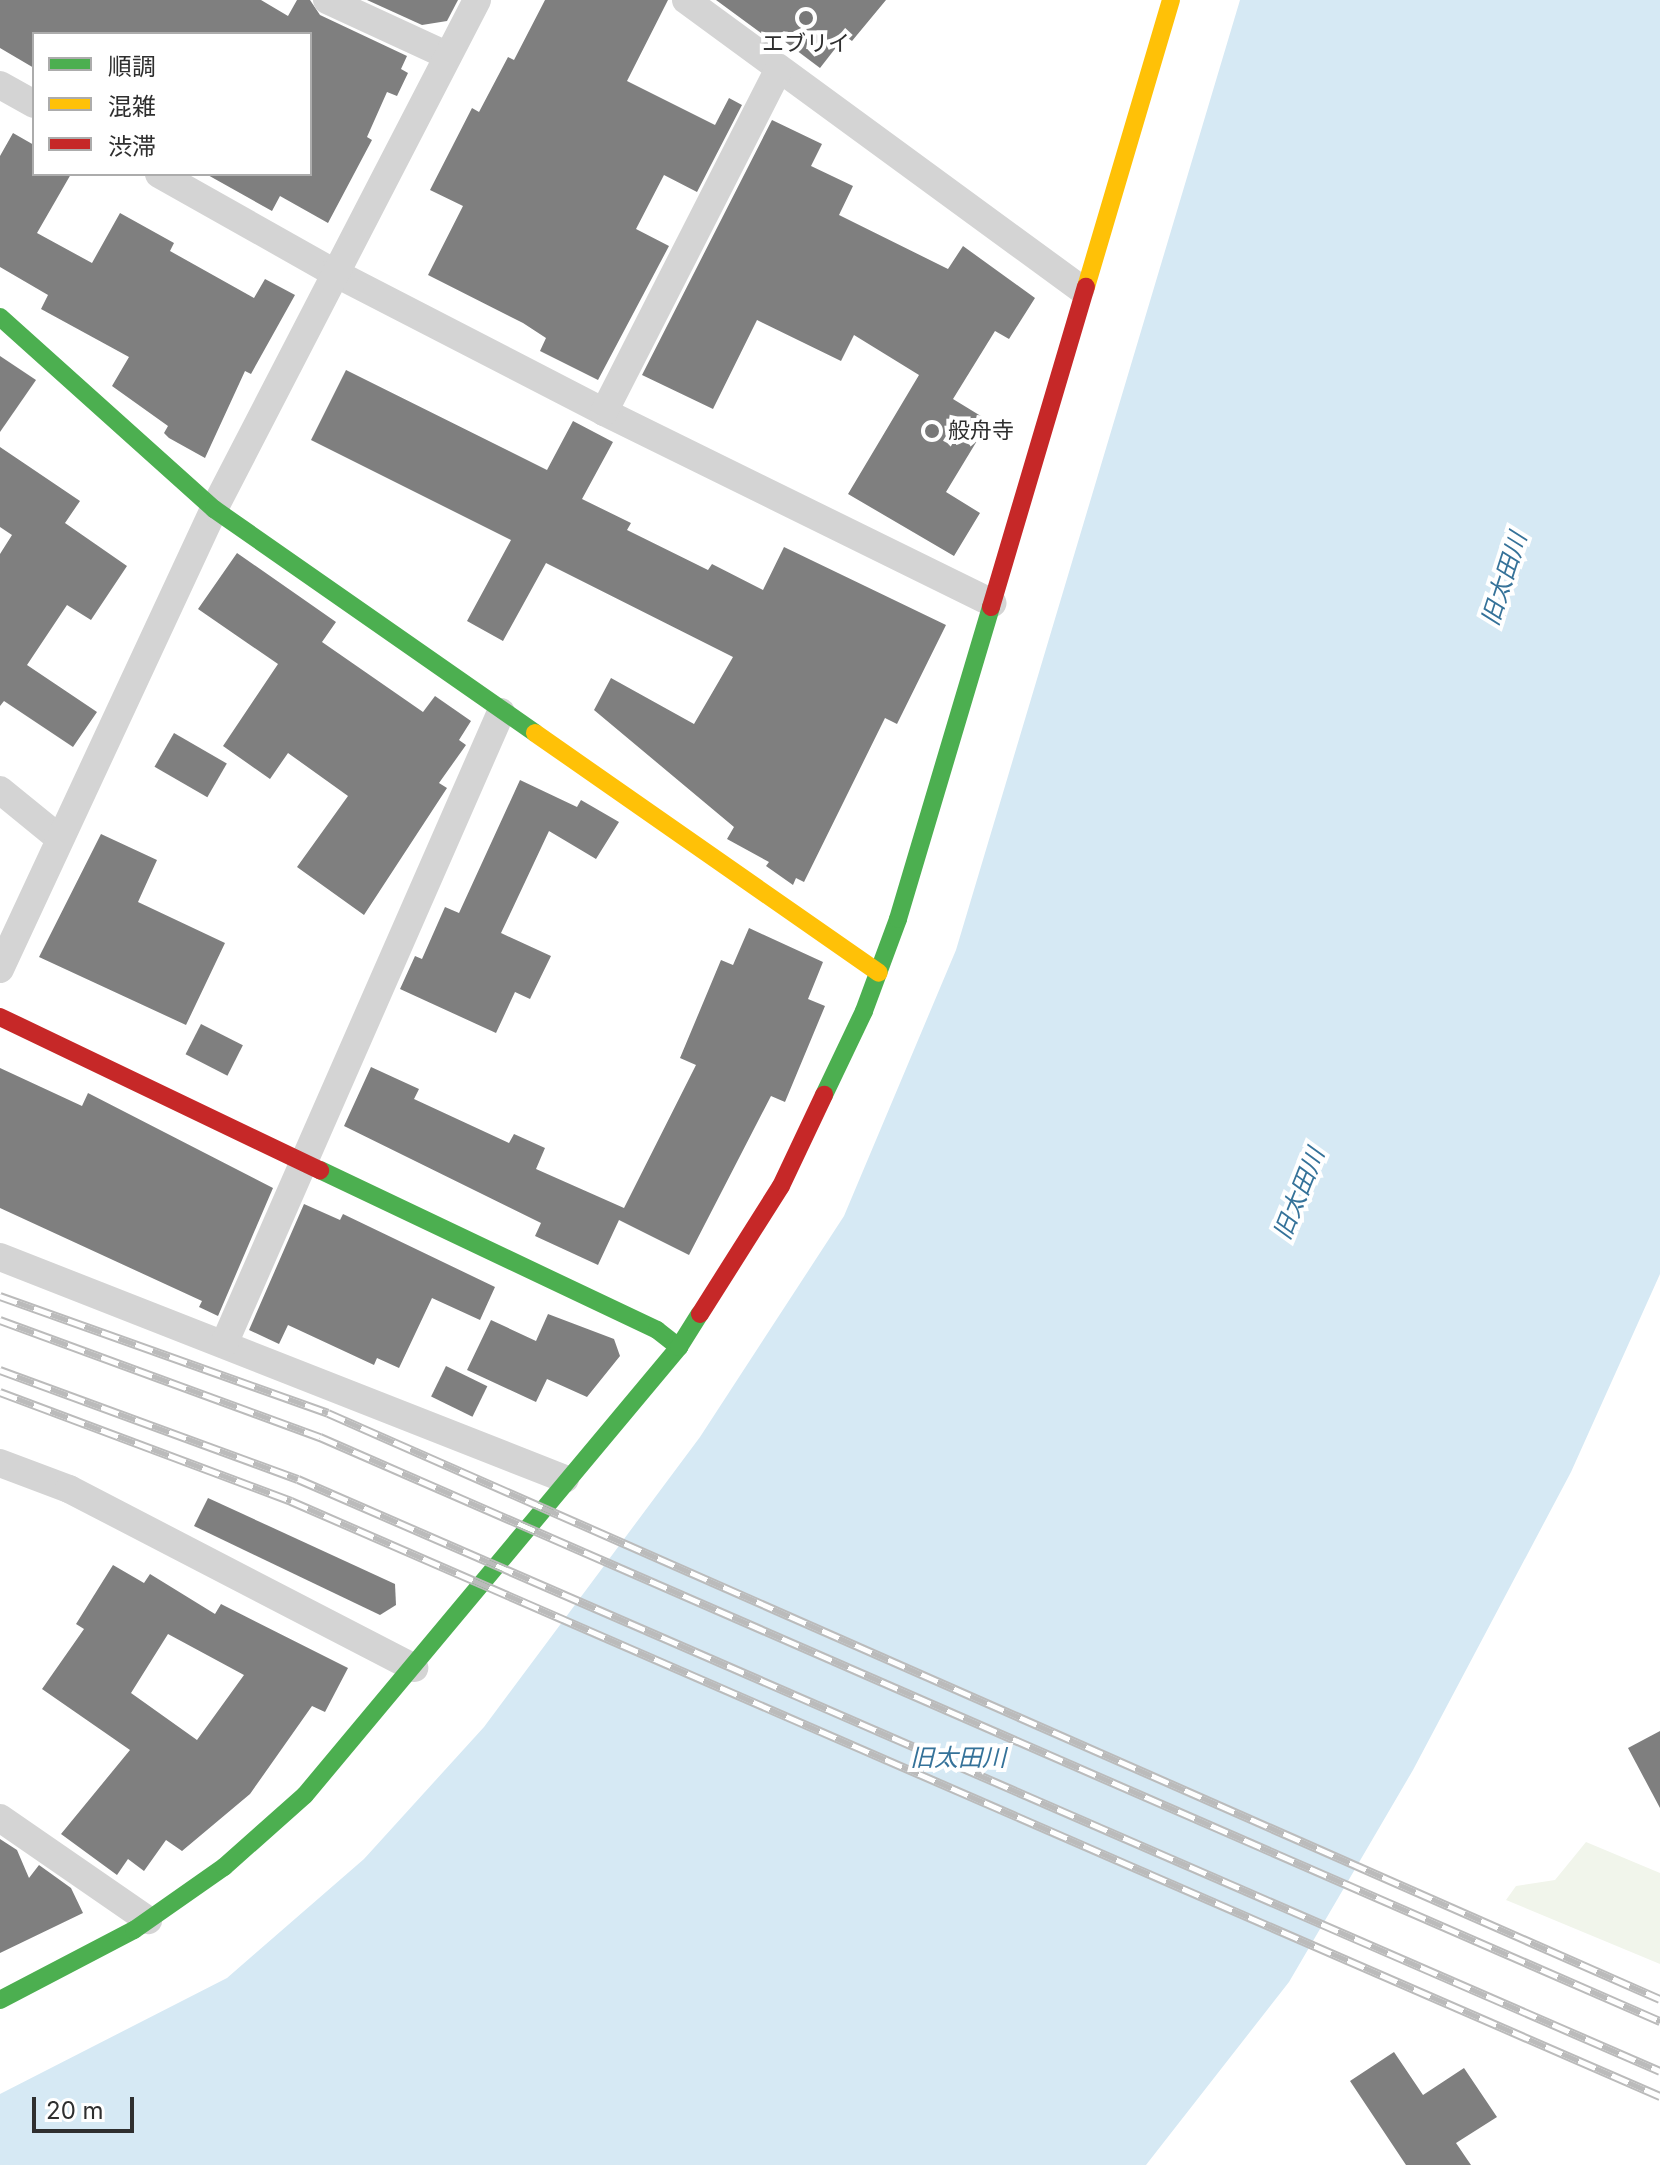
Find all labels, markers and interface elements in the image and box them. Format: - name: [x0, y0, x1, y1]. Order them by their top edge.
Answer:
- marker: エブリイ: [797, 9, 815, 27]
- place label: エブリイ: [762, 31, 850, 57]
- legend: [32, 32, 312, 176]
- text: 順調: [108, 52, 156, 81]
- text: 混雑: [108, 92, 156, 121]
- text: 渋滞: [108, 132, 156, 161]
- place label: 般舟寺: [948, 418, 1014, 444]
- marker: 般舟寺: [923, 422, 941, 440]
- water label: 旧太田川: [1475, 529, 1533, 629]
- water label: 旧太田川: [1268, 1144, 1330, 1244]
- water label: 旧太田川: [910, 1744, 1006, 1772]
- scale bar: [36, 2081, 138, 2131]
- text: 20 m: [46, 2096, 104, 2125]

